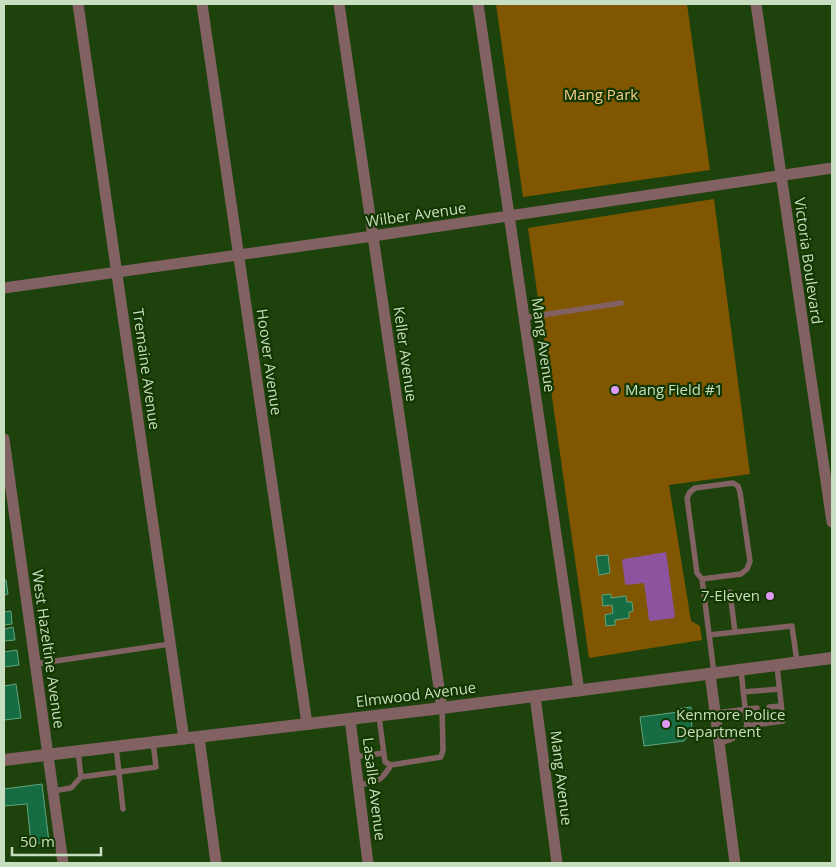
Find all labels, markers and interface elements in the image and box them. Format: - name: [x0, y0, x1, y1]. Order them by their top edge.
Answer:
- park label: Mang Park: [564, 84, 638, 104]
- street label: Victoria Boulevard: [790, 196, 828, 325]
- street label: Wilber Avenue: [364, 197, 467, 231]
- street label: Mang Avenue: [527, 296, 561, 393]
- street label: Keller Avenue: [389, 305, 423, 403]
- street label: Tremaine Avenue: [129, 307, 165, 431]
- street label: Hoover Avenue: [253, 307, 287, 416]
- place label: Mang Field #1: [625, 379, 723, 399]
- marker: Mang Field #1: [609, 384, 621, 396]
- street label: West Hazeltine Avenue: [28, 568, 70, 730]
- place label: 7-Eleven: [701, 585, 760, 605]
- marker: 7-Eleven: [764, 590, 776, 602]
- street label: Elmwood Avenue: [355, 677, 477, 711]
- place label: Kenmore Police Department: [676, 704, 785, 741]
- marker: Kenmore Police Department: [660, 718, 672, 730]
- street label: Mang Avenue: [546, 729, 578, 826]
- street label: Lasalle Avenue: [359, 736, 391, 842]
- scale bar: [12, 824, 101, 856]
- text: 50 m: [20, 831, 55, 851]

